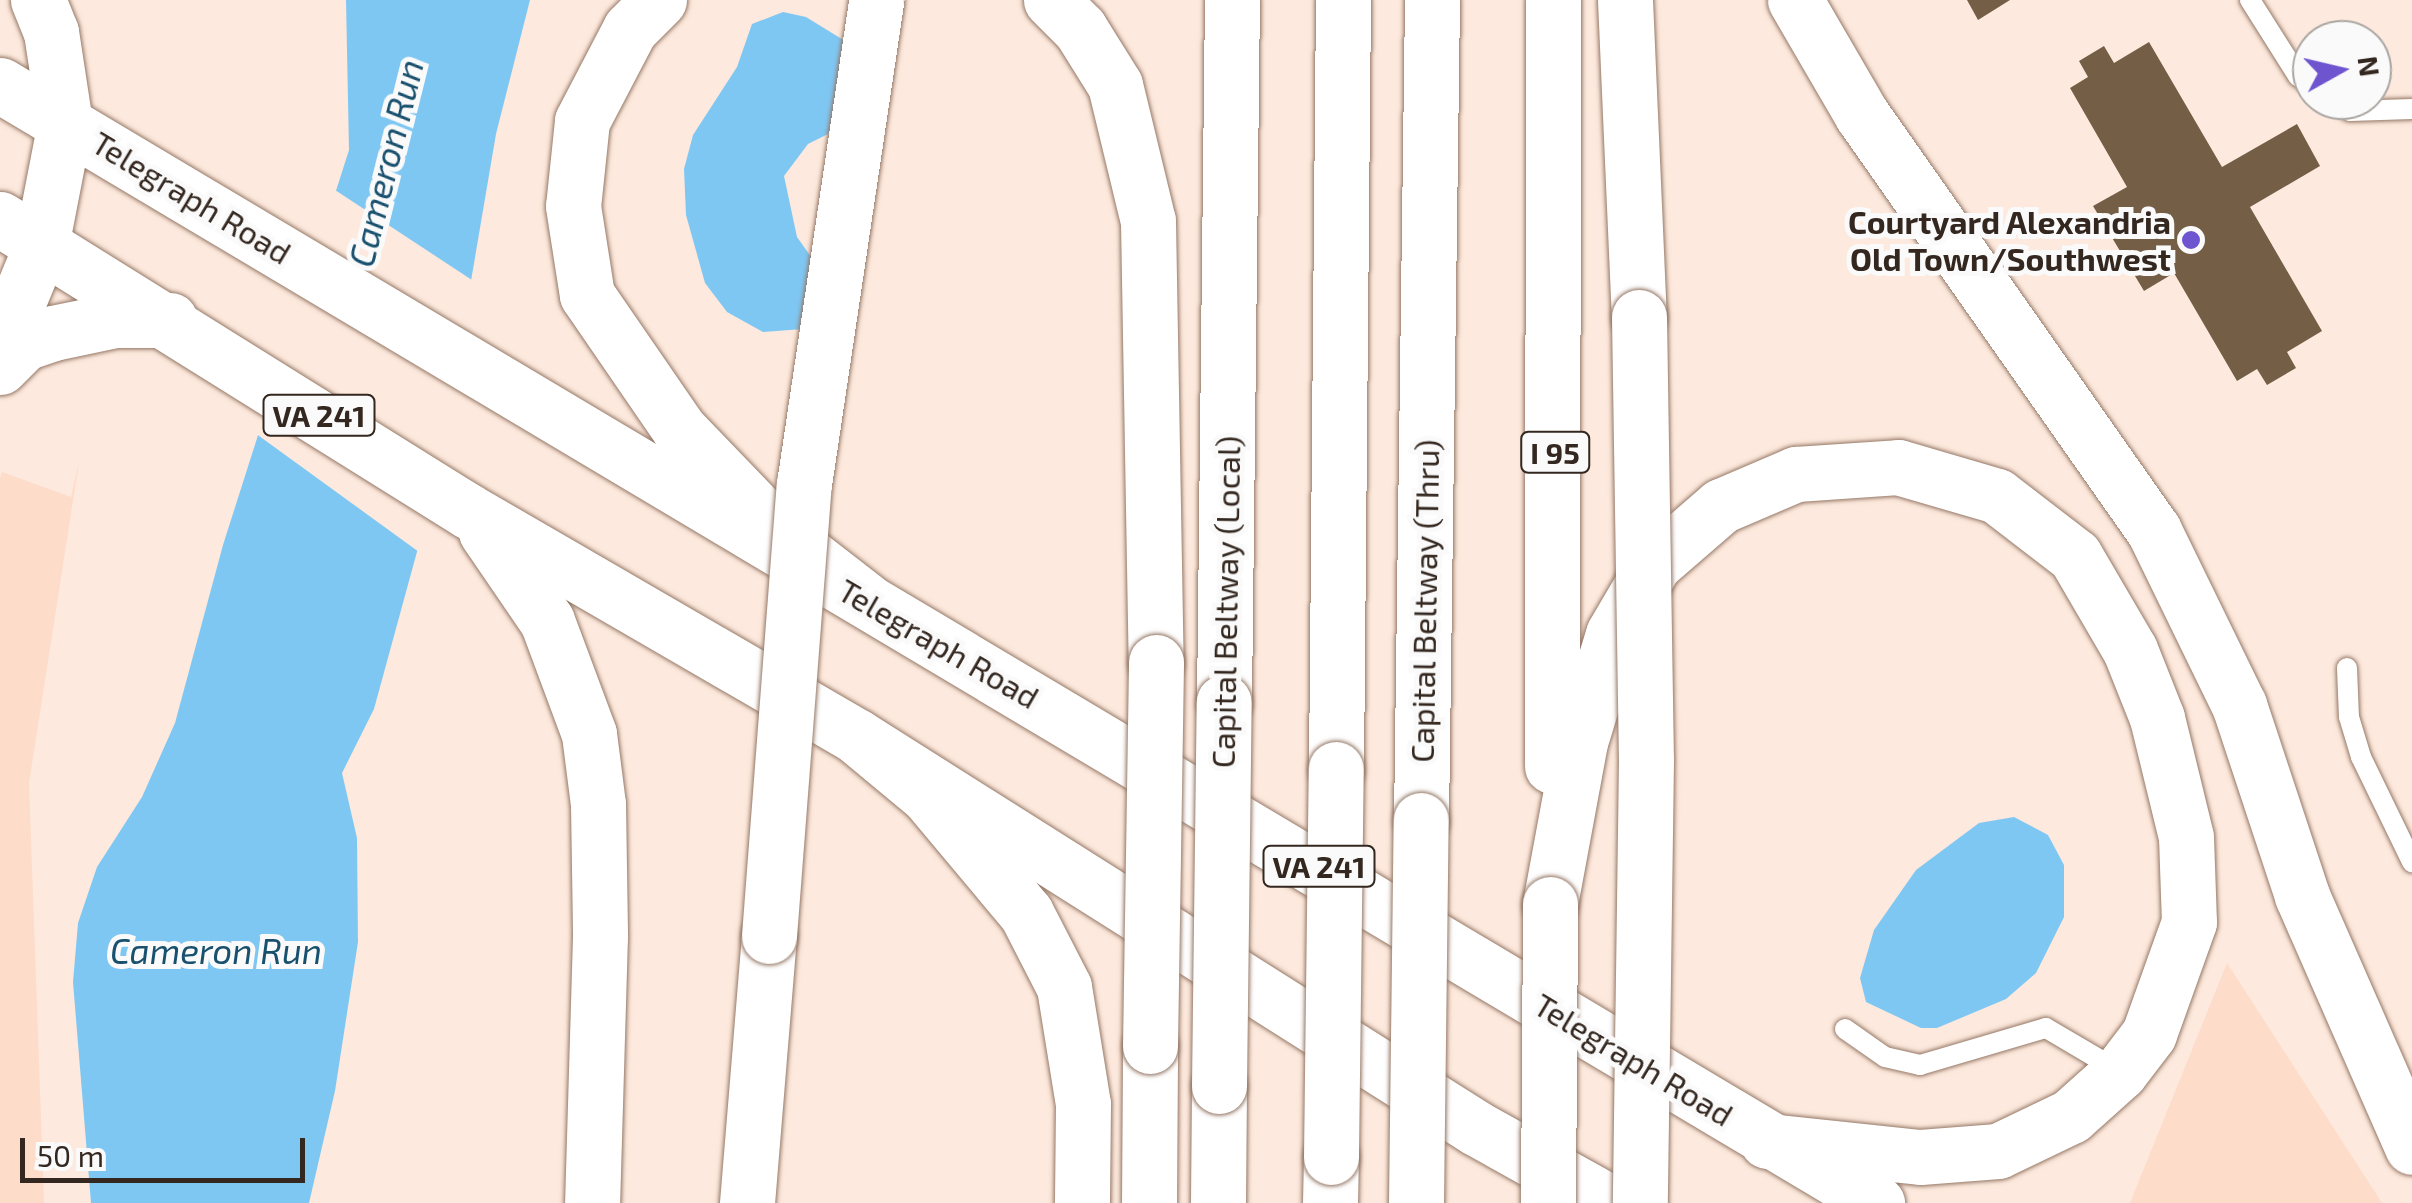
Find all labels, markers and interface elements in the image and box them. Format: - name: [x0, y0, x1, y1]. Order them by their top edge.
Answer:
- north arrow: [2292, 20, 2392, 120]
- text: N: [2351, 54, 2388, 78]
- water label: Cameron Run: [339, 55, 431, 271]
- street label: Telegraph Road: [86, 123, 298, 271]
- place label: Courtyard Alexandria Old Town/Southwest: [1847, 203, 2171, 278]
- marker: Courtyard Alexandria Old Town/Southwest: [2180, 229, 2202, 251]
- road number: VA 241: [262, 390, 376, 440]
- road number: I 95: [1520, 427, 1590, 477]
- street label: Capital Beltway (Local): [1203, 435, 1247, 769]
- street label: Capital Beltway (Thru): [1402, 438, 1446, 764]
- street label: Telegraph Road: [832, 570, 1046, 716]
- road number: VA 241: [1262, 841, 1376, 891]
- water label: Cameron Run: [110, 929, 322, 971]
- street label: Telegraph Road: [1528, 985, 1740, 1133]
- scale bar: [25, 1118, 310, 1180]
- text: 50 m: [37, 1137, 104, 1173]

